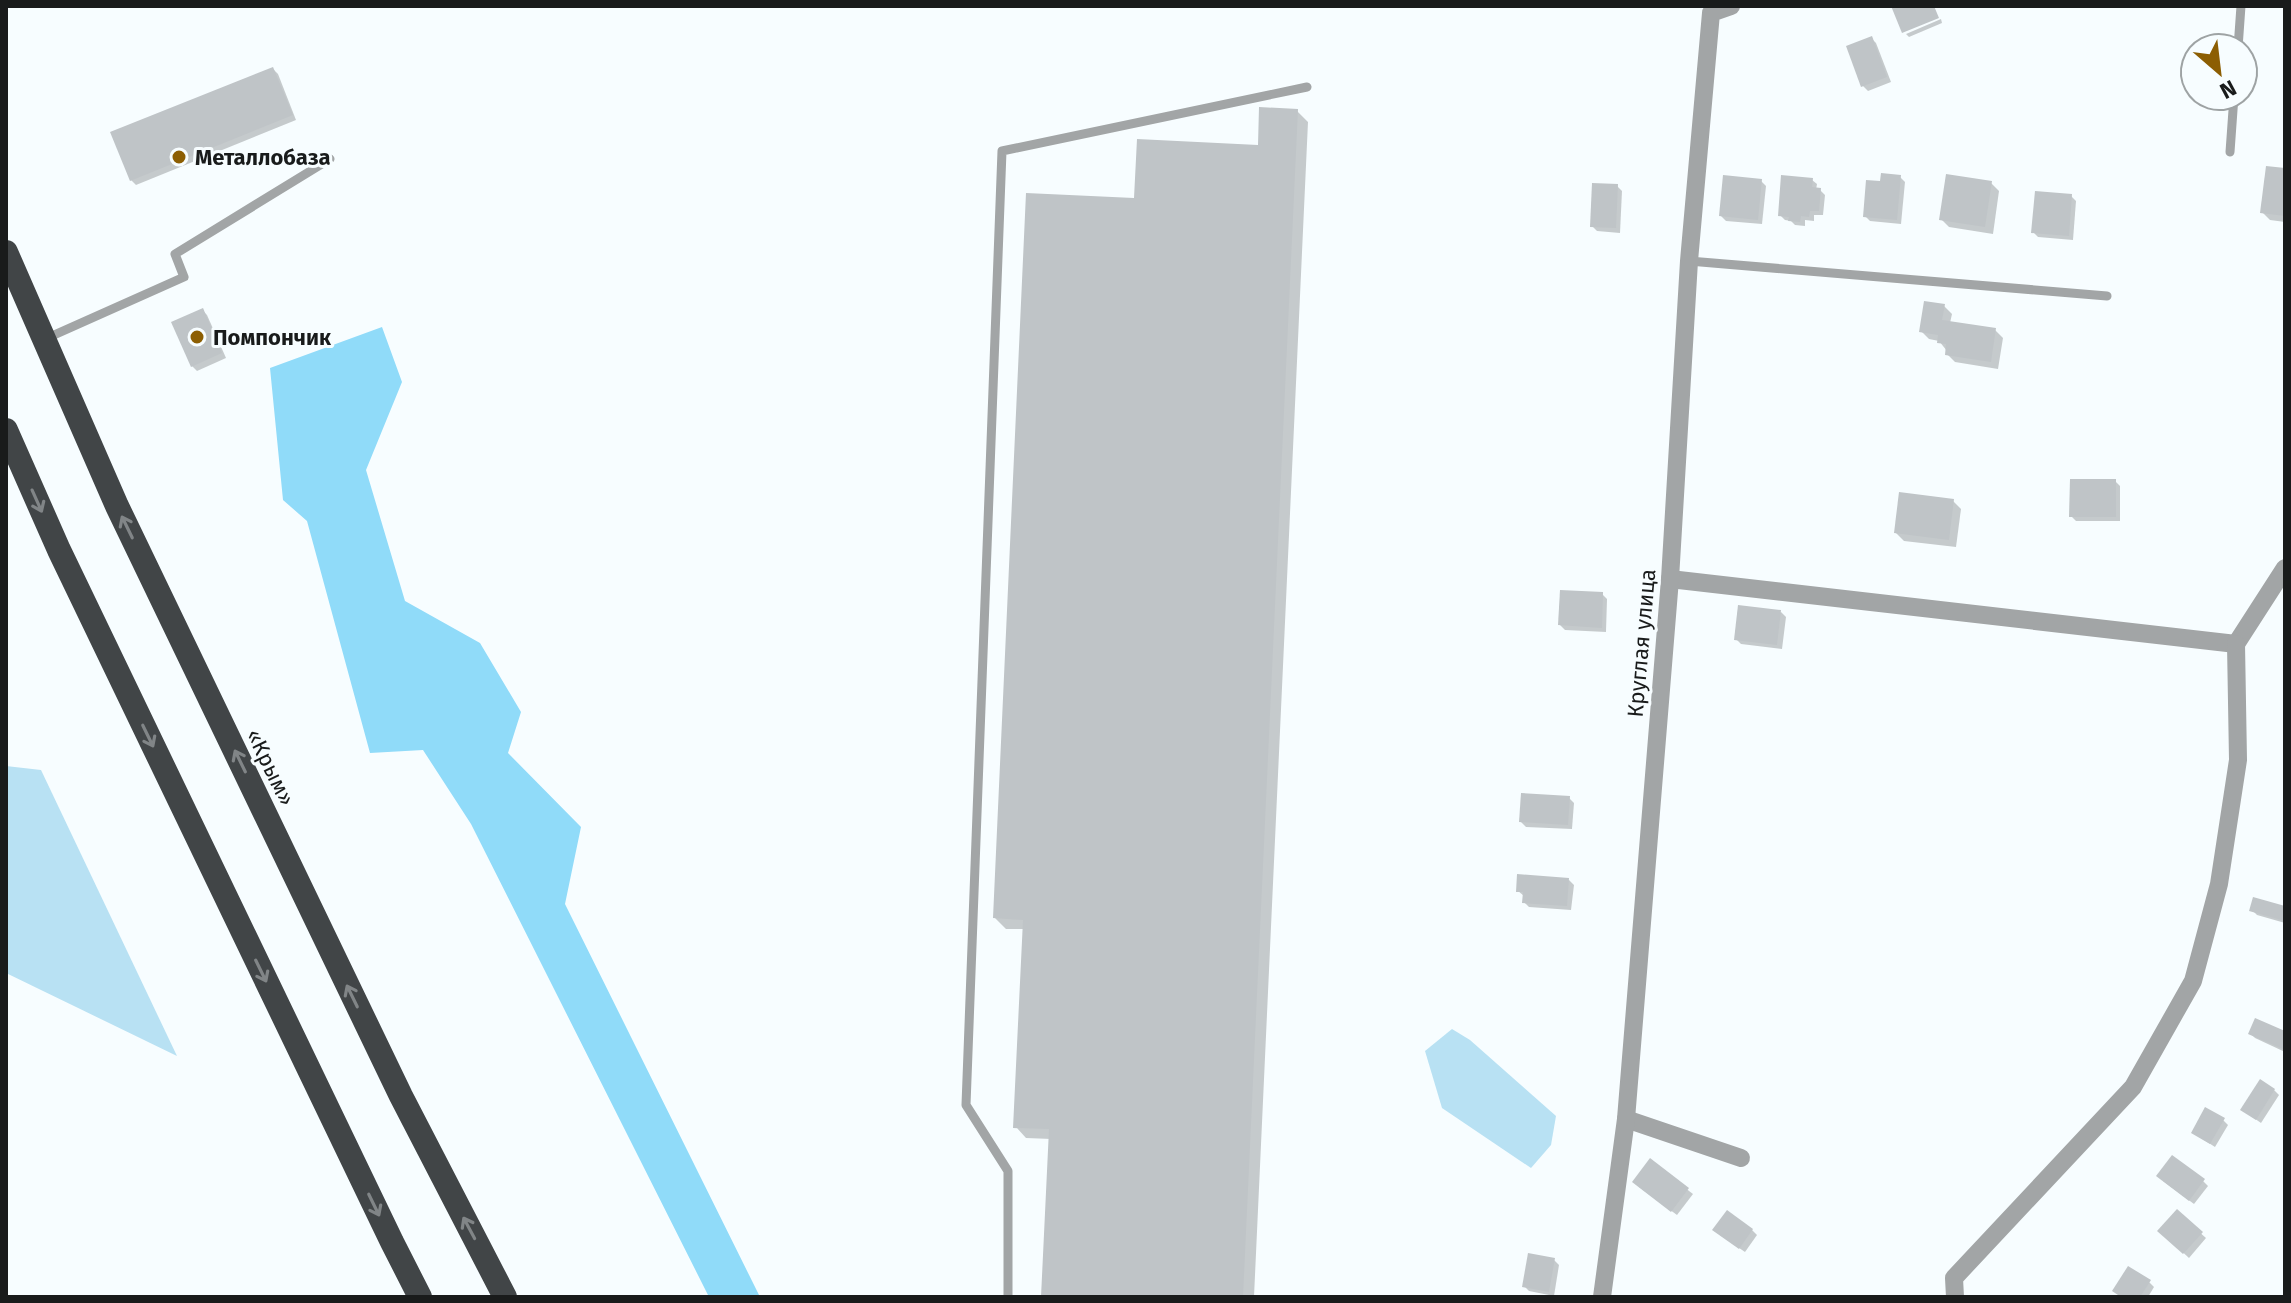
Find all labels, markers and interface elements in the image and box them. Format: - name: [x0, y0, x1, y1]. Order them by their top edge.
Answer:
- north arrow: [2179, 32, 2259, 112]
- text: N: [2215, 74, 2241, 105]
- place label: Металлобаза: [195, 144, 331, 171]
- marker: Металлобаза: [170, 148, 188, 166]
- place label: Помпончик: [213, 324, 332, 351]
- marker: Помпончик: [188, 328, 206, 346]
- one-way arrow: [31, 488, 46, 513]
- one-way arrow: [119, 515, 134, 539]
- street label: Круглая улица: [1622, 568, 1661, 718]
- one-way arrow: [141, 724, 157, 748]
- street label: «Крым»: [240, 724, 301, 810]
- one-way arrow: [232, 750, 247, 774]
- one-way arrow: [254, 958, 269, 982]
- one-way arrow: [344, 984, 359, 1008]
- one-way arrow: [367, 1192, 382, 1216]
- one-way arrow: [461, 1216, 477, 1240]

